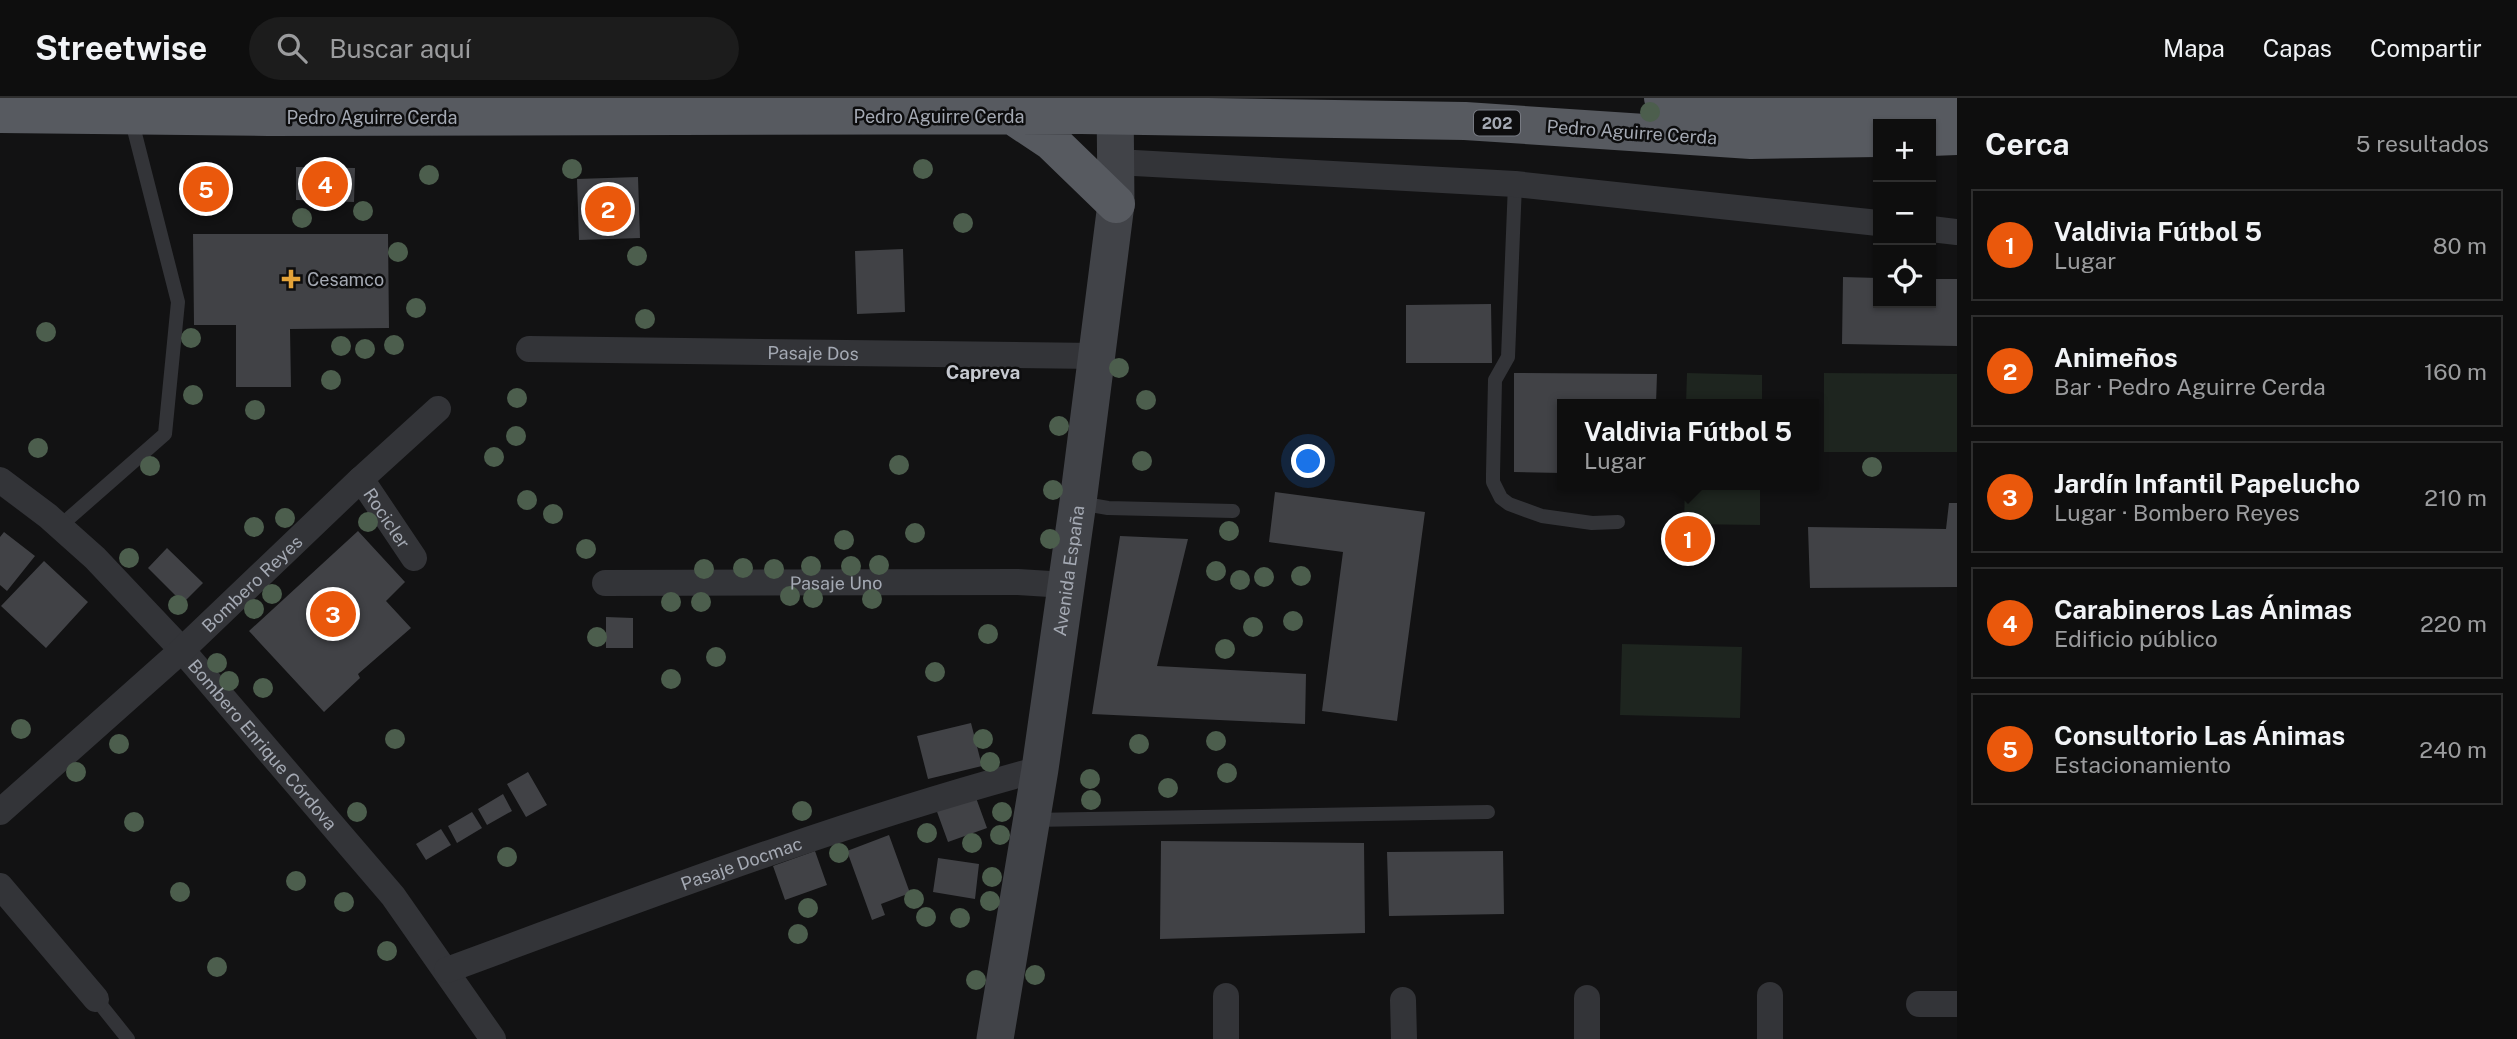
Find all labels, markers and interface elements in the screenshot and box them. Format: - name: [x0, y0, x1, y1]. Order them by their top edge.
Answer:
- search box: [249, 17, 739, 80]
- text: Streetwise: [35, 29, 207, 67]
- icon: search: [273, 29, 311, 67]
- text: Buscar aquí: [329, 33, 471, 64]
- text: Mapa: [2163, 34, 2225, 62]
- text: Capas: [2263, 34, 2332, 62]
- text: Compartir: [2370, 34, 2482, 62]
- street label: Pedro Aguirre Cerda: [854, 106, 1024, 127]
- street label: Pedro Aguirre Cerda: [287, 107, 457, 128]
- road number: 202: [1474, 111, 1520, 136]
- street label: Pedro Aguirre Cerda: [1546, 116, 1718, 148]
- map controls: [1873, 119, 1936, 308]
- button: +: [1873, 119, 1936, 182]
- text: Cerca: [1985, 126, 2070, 162]
- text: 5 resultados: [2356, 130, 2489, 157]
- pin: 4: [302, 158, 348, 210]
- pin: 5: [183, 163, 229, 215]
- button: −: [1873, 182, 1936, 245]
- pin: 2: [585, 183, 631, 235]
- text: Valdivia Fútbol 5: [2054, 216, 2262, 247]
- text: 1: [2005, 232, 2015, 259]
- text: 80 m: [2433, 232, 2487, 259]
- button: locate: [1873, 245, 1936, 308]
- text: Lugar: [2054, 247, 2116, 274]
- marker: Cesamco: [281, 269, 301, 289]
- place label: Cesamco: [307, 269, 384, 290]
- street label: Pasaje Dos: [767, 341, 859, 364]
- text: Animeños: [2054, 342, 2178, 373]
- text: 2: [2003, 358, 2017, 385]
- text: 160 m: [2424, 358, 2487, 385]
- district label: Capreva: [946, 361, 1020, 383]
- text: Bar · Pedro Aguirre Cerda: [2054, 373, 2326, 400]
- popup: [1557, 399, 1819, 490]
- text: Valdivia Fútbol 5: [1584, 416, 1792, 447]
- your location: [1291, 444, 1325, 478]
- text: Lugar: [1584, 447, 1646, 474]
- text: Jardín Infantil Papelucho: [2054, 468, 2360, 499]
- street label: Rocicler: [359, 484, 415, 552]
- text: 3: [2002, 484, 2018, 511]
- text: 210 m: [2424, 484, 2487, 511]
- text: Lugar · Bombero Reyes: [2054, 499, 2300, 526]
- street label: Avenida España: [1049, 504, 1088, 637]
- pin: 1: [1665, 513, 1711, 565]
- street label: Bombero Reyes: [197, 531, 306, 636]
- street label: Pasaje Uno: [790, 572, 882, 593]
- pin: 3: [310, 588, 356, 640]
- text: Carabineros Las Ánimas: [2054, 594, 2352, 625]
- text: 4: [2002, 610, 2018, 637]
- text: 220 m: [2420, 610, 2487, 637]
- text: Edificio público: [2054, 625, 2218, 652]
- street label: Bombero Enrique Córdova: [184, 655, 342, 834]
- text: Consultorio Las Ánimas: [2054, 720, 2345, 751]
- text: 5: [2002, 736, 2018, 763]
- text: 240 m: [2419, 736, 2487, 763]
- text: Estacionamiento: [2054, 751, 2231, 778]
- street label: Pasaje Docmac: [678, 832, 805, 894]

